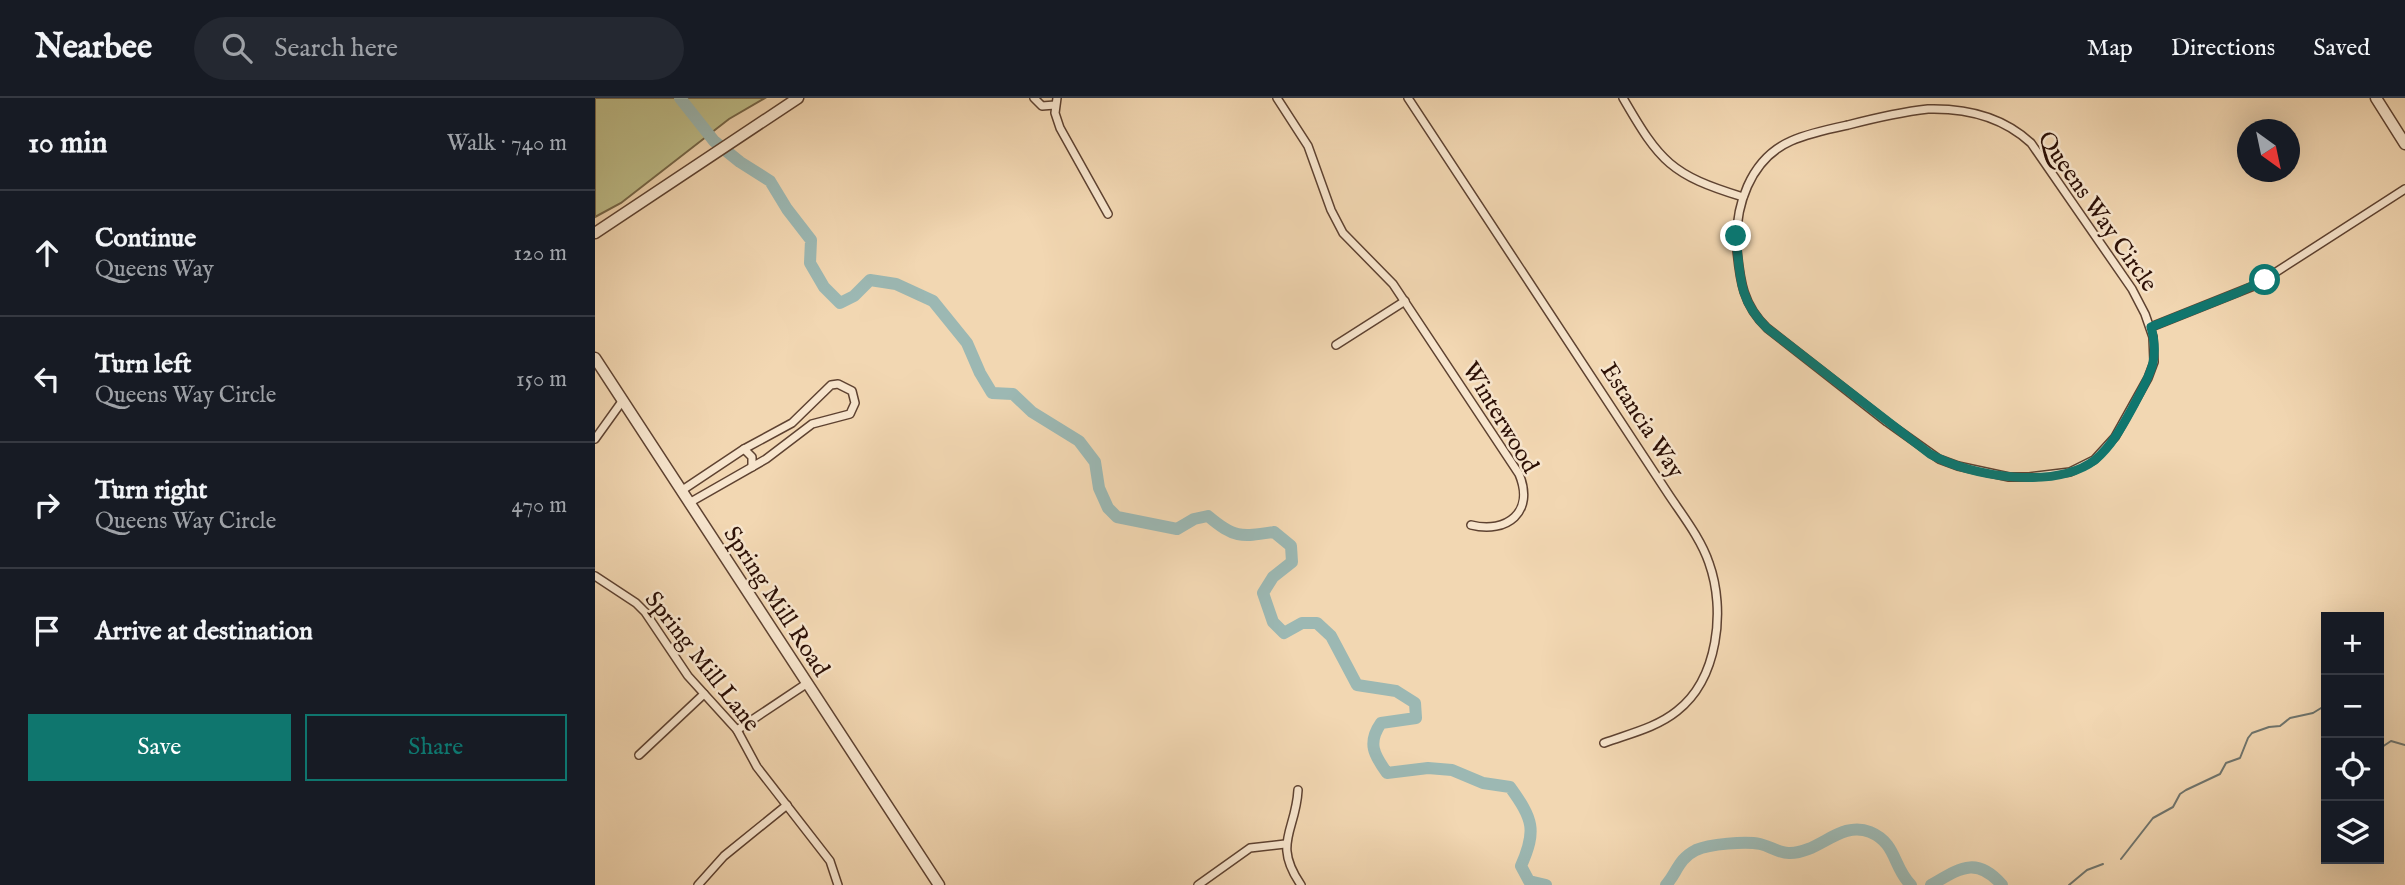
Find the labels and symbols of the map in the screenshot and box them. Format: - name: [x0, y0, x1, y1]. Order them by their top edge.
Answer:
- north arrow: [2237, 119, 2300, 182]
- street label: Queens Way Circle: [2030, 125, 2164, 298]
- route end: [1720, 220, 1751, 251]
- route start: [2249, 264, 2280, 295]
- street label: Winterwood: [1454, 356, 1545, 479]
- street label: Estancia Way: [1593, 357, 1691, 485]
- street label: Spring Mill Road: [716, 521, 836, 683]
- street label: Spring Mill Lane: [637, 585, 766, 738]

